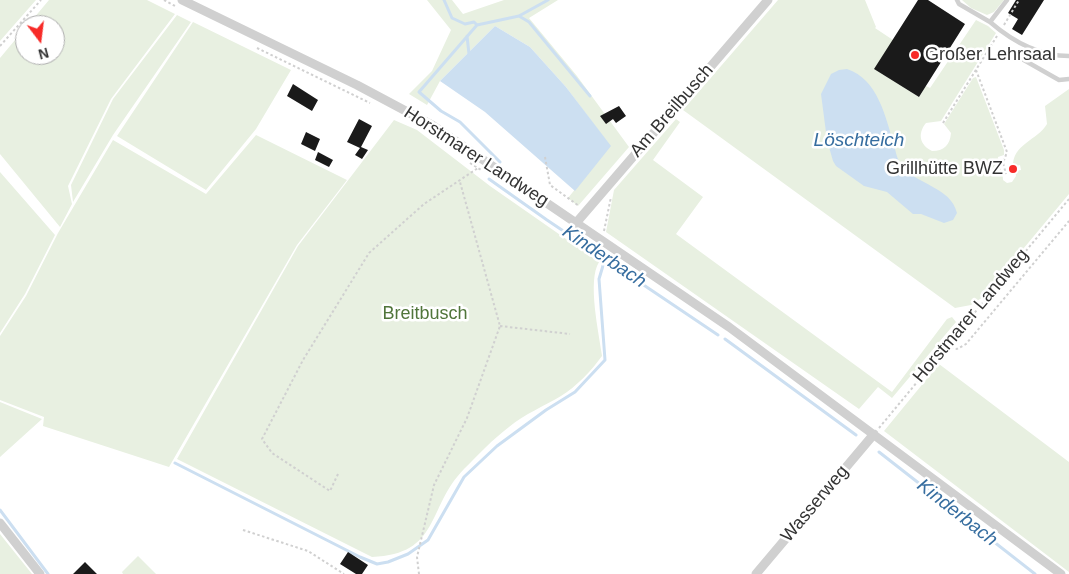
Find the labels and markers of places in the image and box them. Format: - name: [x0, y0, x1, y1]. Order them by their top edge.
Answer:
- place label: Großer Lehrsaal: [925, 44, 1056, 66]
- marker: Großer Lehrsaal: [909, 49, 921, 61]
- place label: Grillhütte BWZ: [886, 158, 1003, 180]
- marker: Grillhütte BWZ: [1007, 163, 1019, 175]

